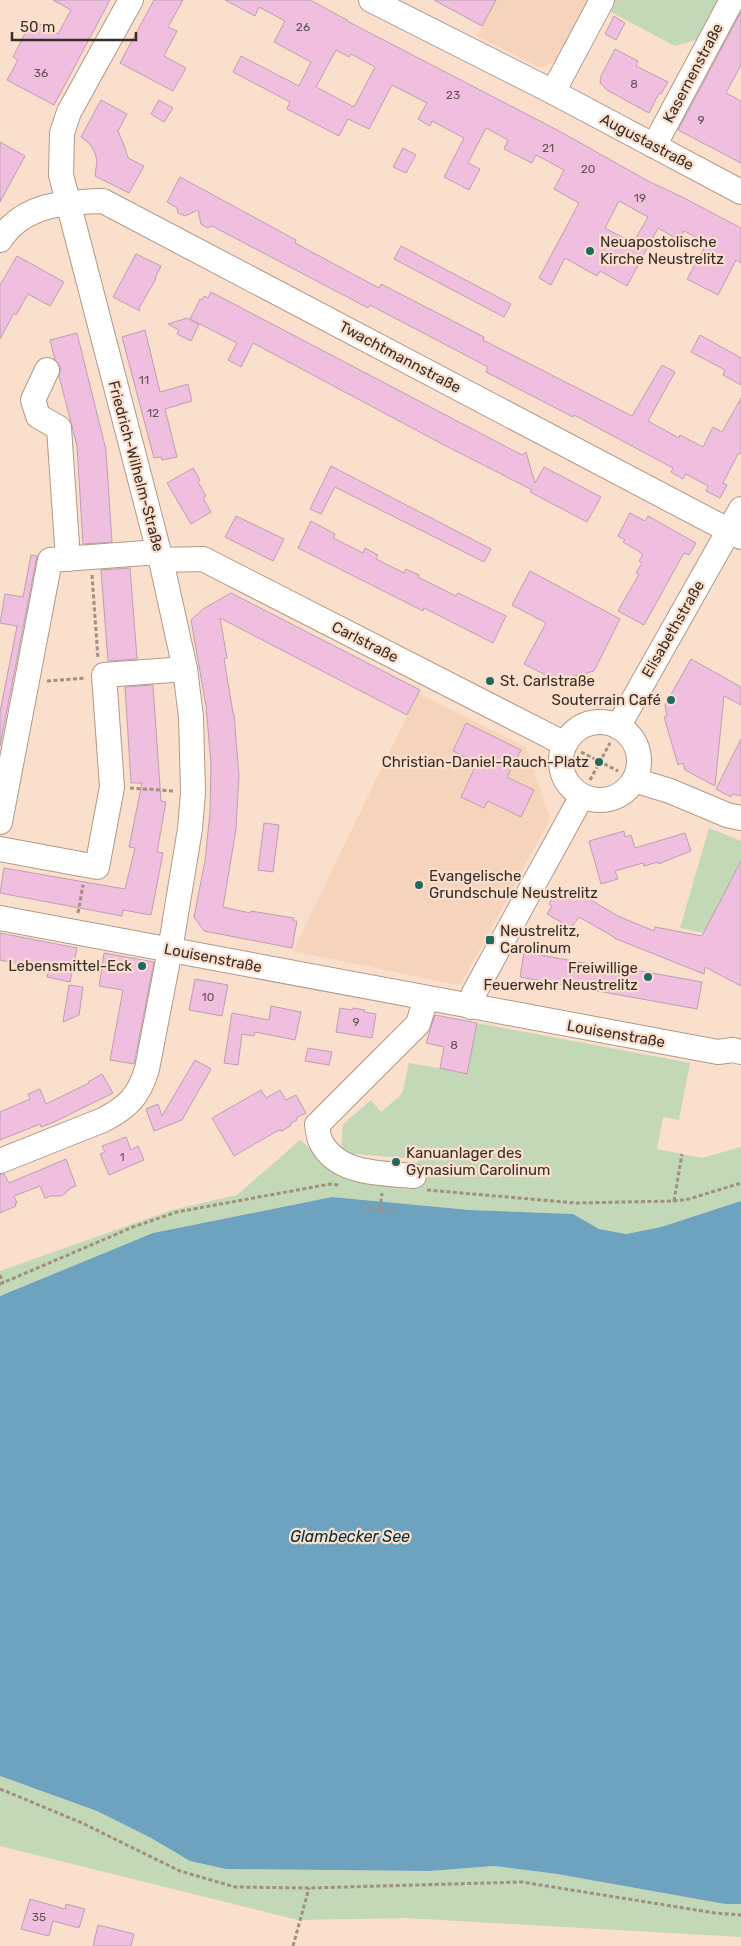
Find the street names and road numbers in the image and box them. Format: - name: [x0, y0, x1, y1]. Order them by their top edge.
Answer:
- street label: Kasernenstraße: [659, 20, 727, 126]
- street label: Augustastraße: [597, 110, 697, 174]
- street label: Twachtmannstraße: [336, 317, 464, 397]
- street label: Friedrich-Wilhelm-Straße: [105, 379, 167, 553]
- street label: Elisabethstraße: [638, 577, 708, 681]
- street label: Carlstraße: [329, 618, 401, 666]
- street label: Louisenstraße: [163, 940, 263, 976]
- street label: Louisenstraße: [566, 1017, 666, 1051]

